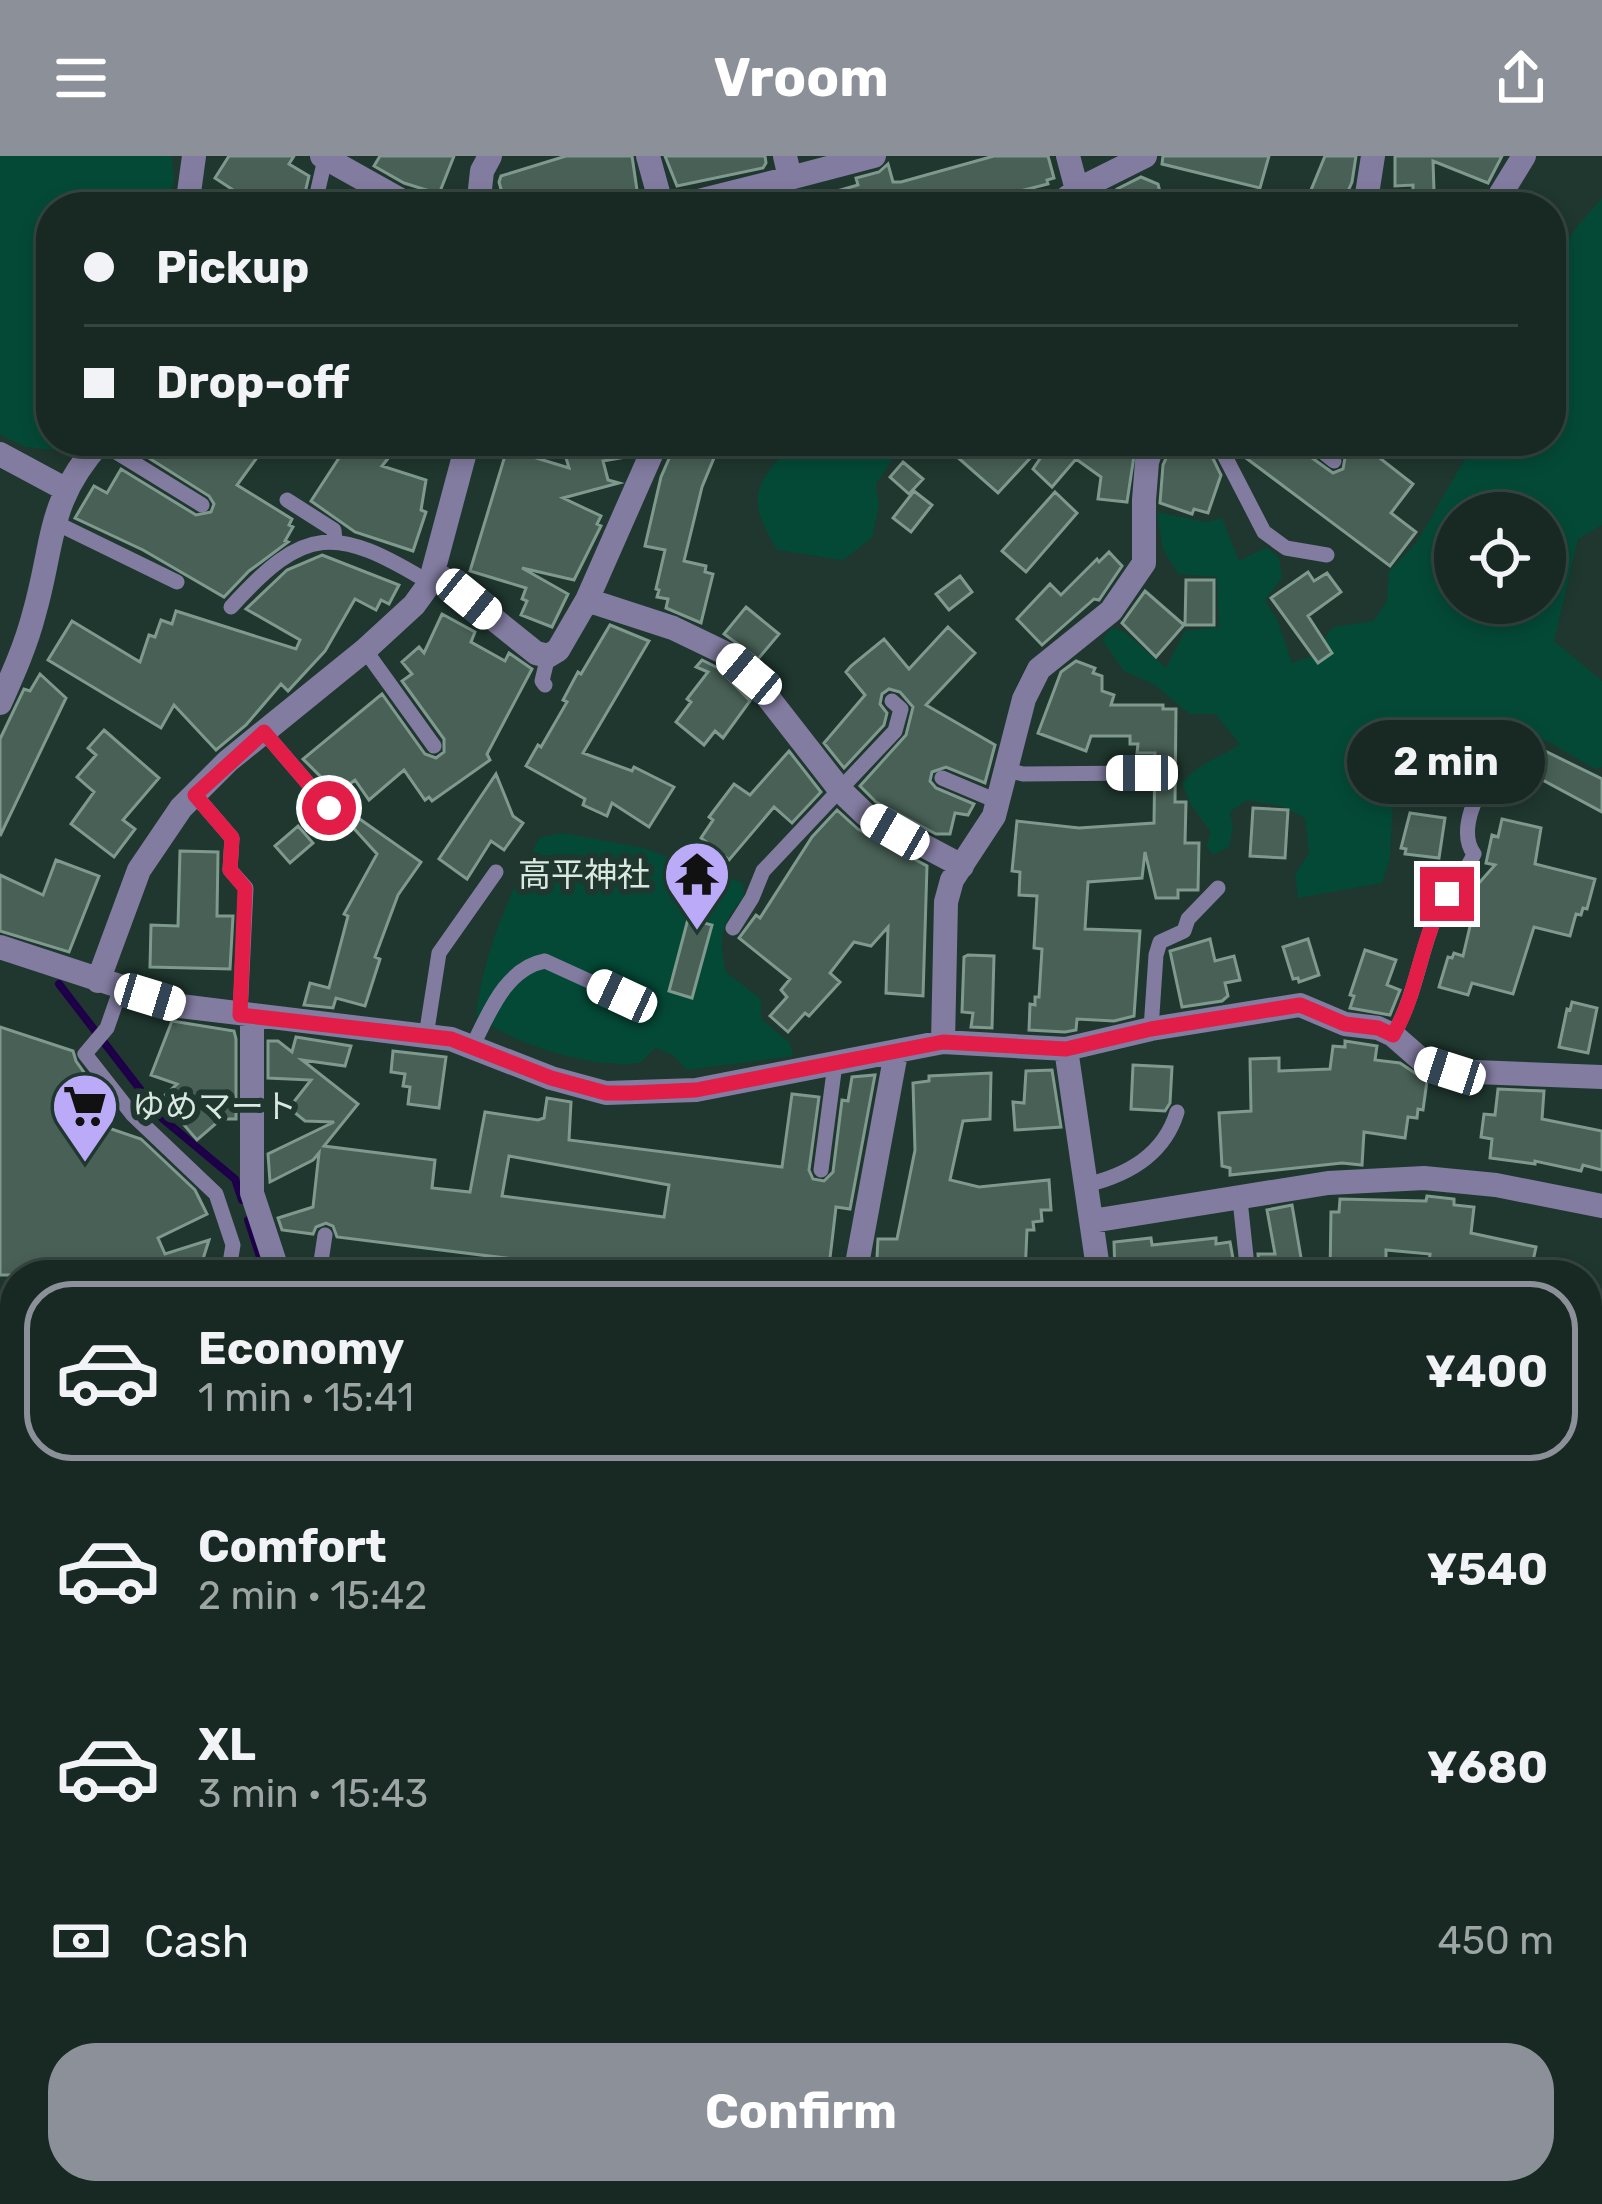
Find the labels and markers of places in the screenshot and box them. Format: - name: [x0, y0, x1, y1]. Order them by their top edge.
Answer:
- temple icon: 高平神社: [662, 839, 732, 933]
- place label: 高平神社: [518, 855, 650, 894]
- supermarket icon: ゆめマート: [50, 1071, 120, 1165]
- place label: ゆめマート: [132, 1087, 297, 1126]

